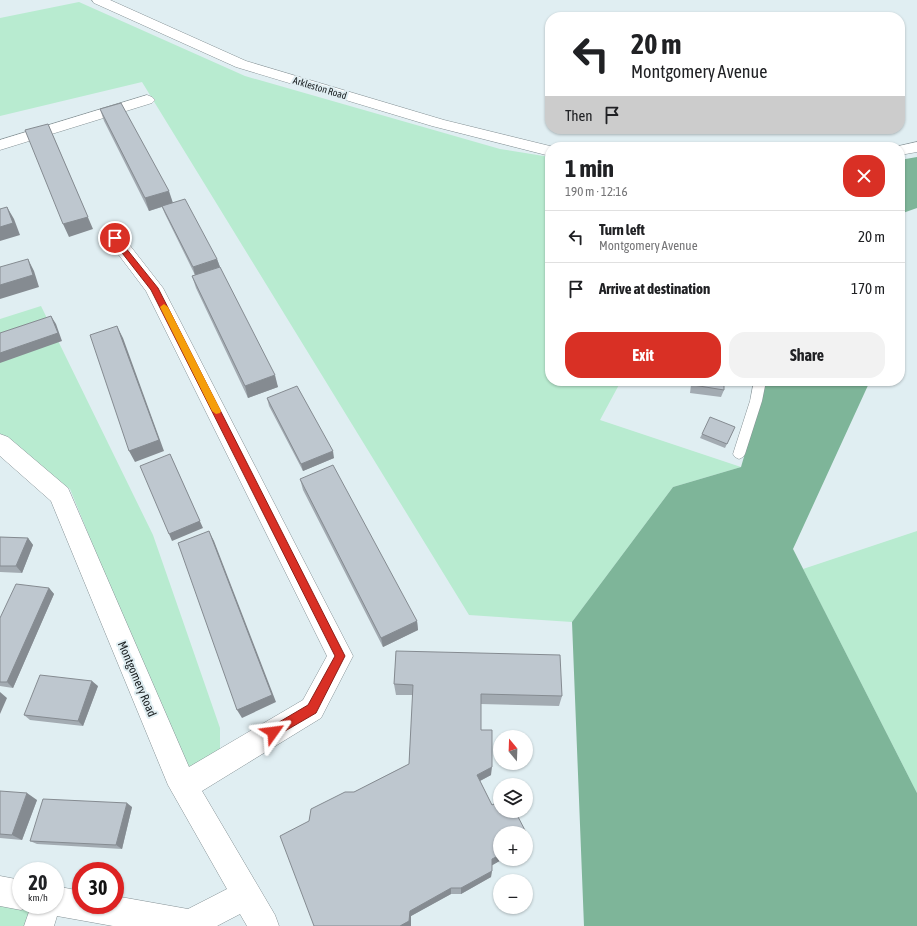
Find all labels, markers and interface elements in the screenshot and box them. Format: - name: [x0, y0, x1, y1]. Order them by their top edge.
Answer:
- icon: left: [565, 28, 617, 80]
- text: 20 m: [631, 28, 681, 60]
- text: Montgomery Avenue: [631, 61, 767, 82]
- street label: Arkleston Road: [292, 75, 348, 101]
- icon: arrive: [601, 104, 623, 126]
- text: Then: [565, 107, 593, 124]
- text: 1 min: [565, 155, 614, 182]
- button: close: [843, 155, 885, 197]
- text: 190 m · 12:16: [565, 184, 628, 199]
- pin: [98, 221, 132, 255]
- text: Turn left: [599, 221, 645, 238]
- icon: left: [565, 226, 587, 248]
- icon: arrive: [104, 227, 126, 249]
- text: 20 m: [858, 228, 885, 245]
- text: Montgomery Avenue: [599, 238, 698, 253]
- icon: arrive: [565, 278, 587, 300]
- text: Arrive at destination: [599, 280, 710, 297]
- text: 170 m: [851, 280, 885, 297]
- button: Exit: [565, 332, 721, 378]
- button: Share: [729, 332, 885, 378]
- street label: Montgomery Road: [115, 639, 159, 719]
- position arrow: [252, 711, 294, 753]
- north arrow: [493, 730, 533, 770]
- map controls: [493, 730, 533, 914]
- button: layers: [493, 778, 533, 818]
- button: +: [493, 826, 533, 866]
- speed limit sign: 30: [72, 862, 124, 914]
- text: 20: [29, 871, 47, 894]
- button: −: [493, 874, 533, 914]
- text: km/h: [28, 892, 48, 903]

